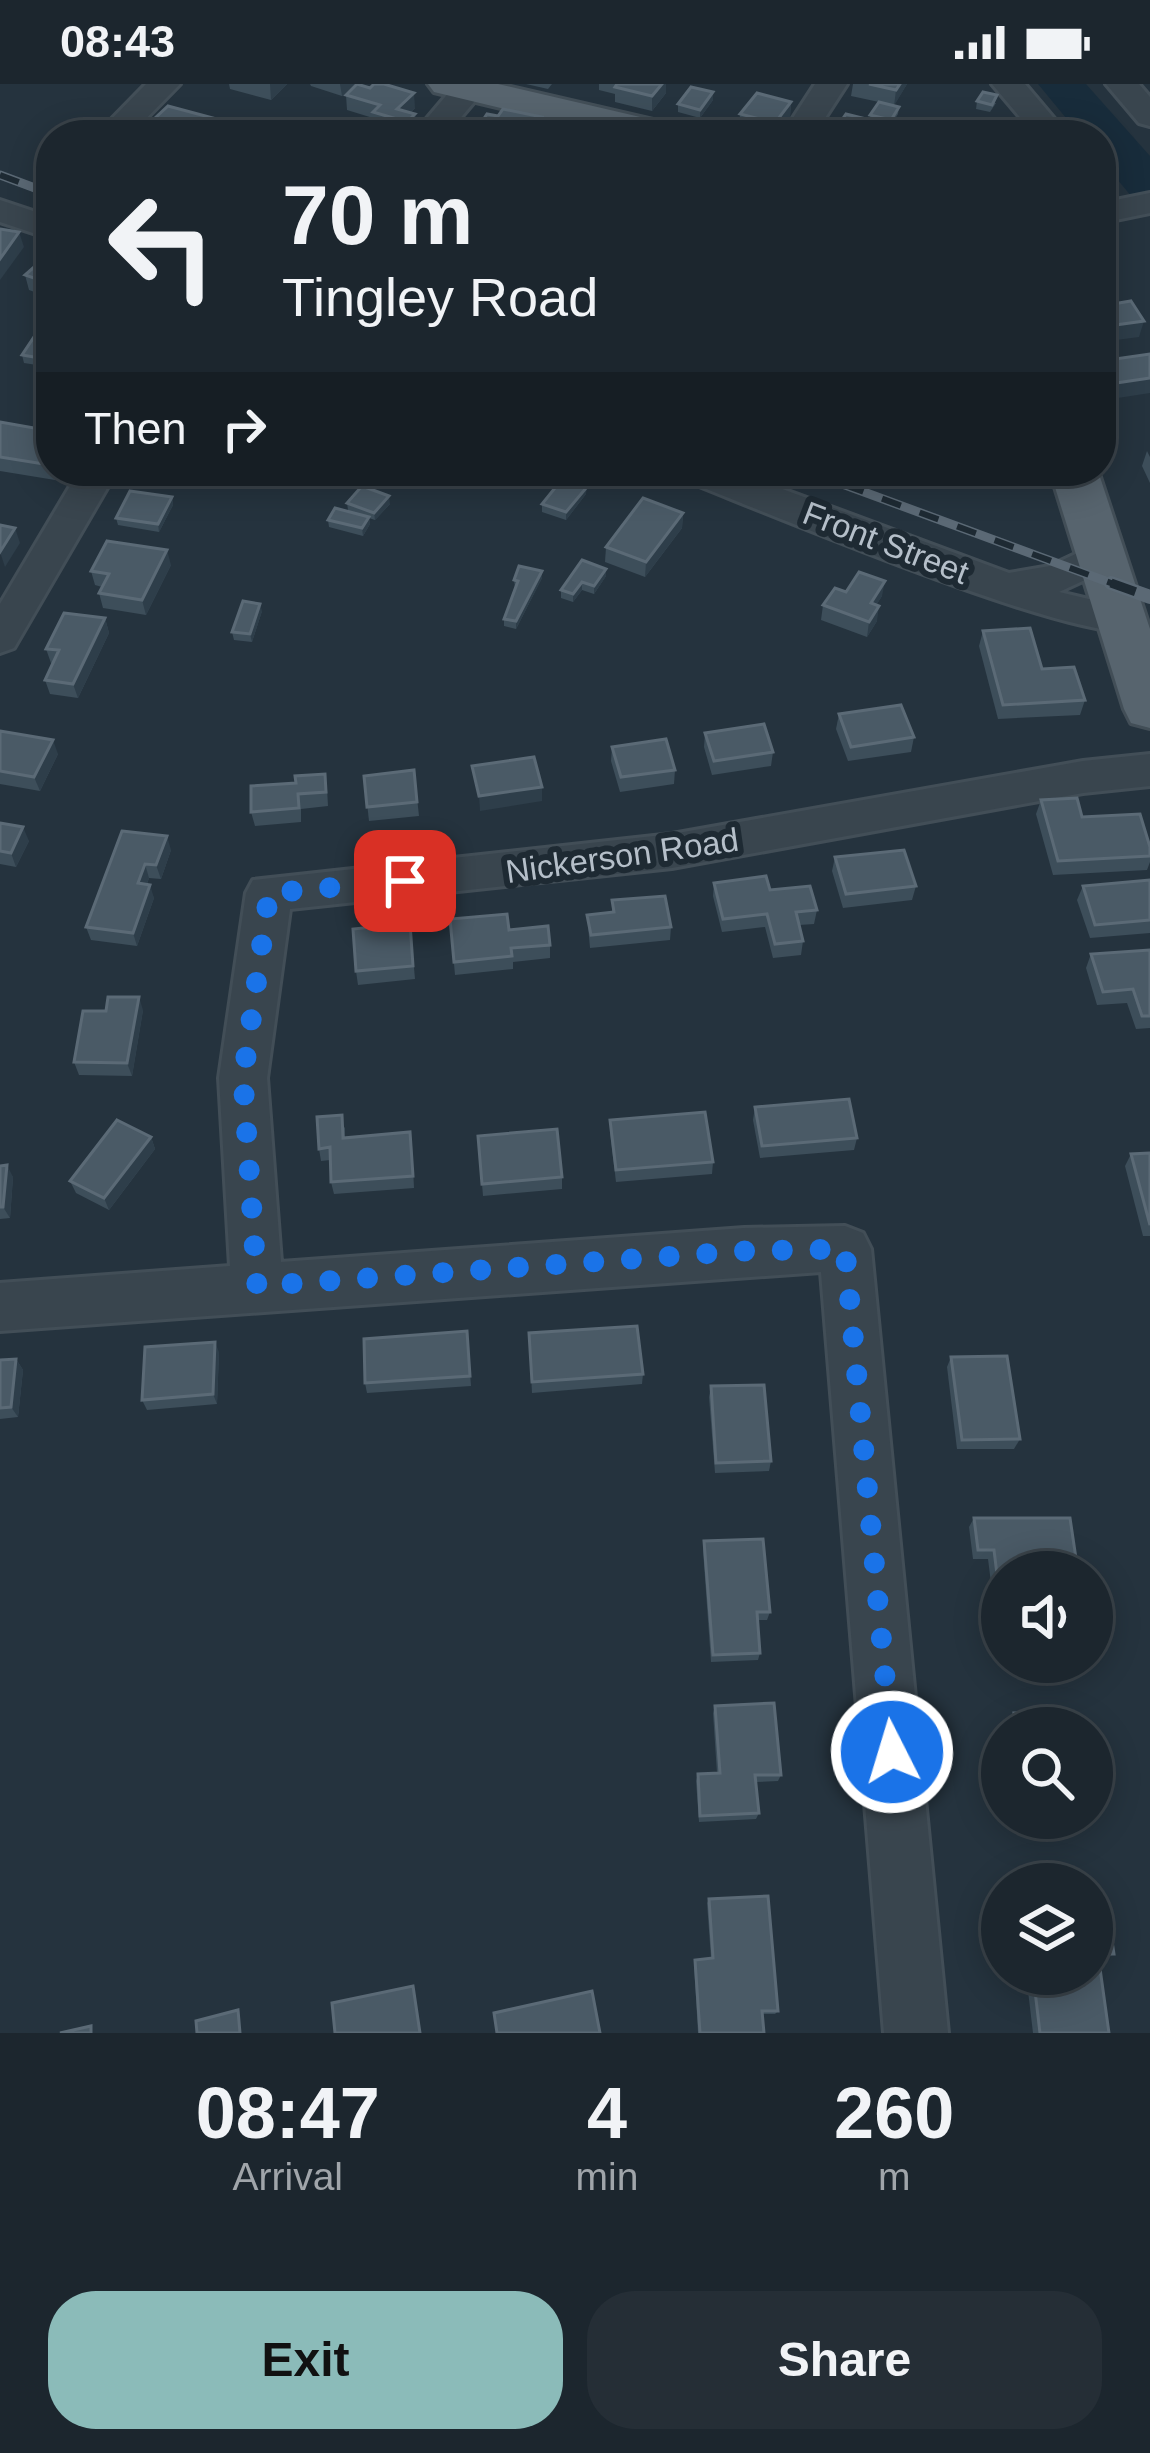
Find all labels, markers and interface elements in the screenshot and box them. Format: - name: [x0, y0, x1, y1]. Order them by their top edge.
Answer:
- text: 08:43: [60, 16, 175, 67]
- icon: left: [84, 168, 240, 324]
- text: 70 m: [282, 168, 473, 262]
- text: Tingley Road: [282, 267, 598, 327]
- icon: right: [211, 396, 277, 462]
- text: Then: [84, 403, 187, 454]
- street label: Front Street: [798, 494, 974, 591]
- street label: Nickerson Road: [503, 821, 741, 890]
- pin: [354, 830, 456, 932]
- icon: arrive: [372, 848, 438, 914]
- map controls: [981, 1551, 1113, 1995]
- button: sound: [981, 1551, 1113, 1683]
- position arrow: [829, 1689, 955, 1815]
- button: search: [981, 1707, 1113, 1839]
- button: layers: [981, 1863, 1113, 1995]
- text: 08:47: [196, 2073, 380, 2153]
- text: 4: [587, 2073, 627, 2153]
- text: 260: [834, 2073, 954, 2153]
- text: Arrival: [233, 2155, 343, 2198]
- text: min: [576, 2155, 638, 2198]
- text: m: [878, 2155, 910, 2198]
- button: Exit: [48, 2291, 563, 2429]
- button: Share: [587, 2291, 1102, 2429]

